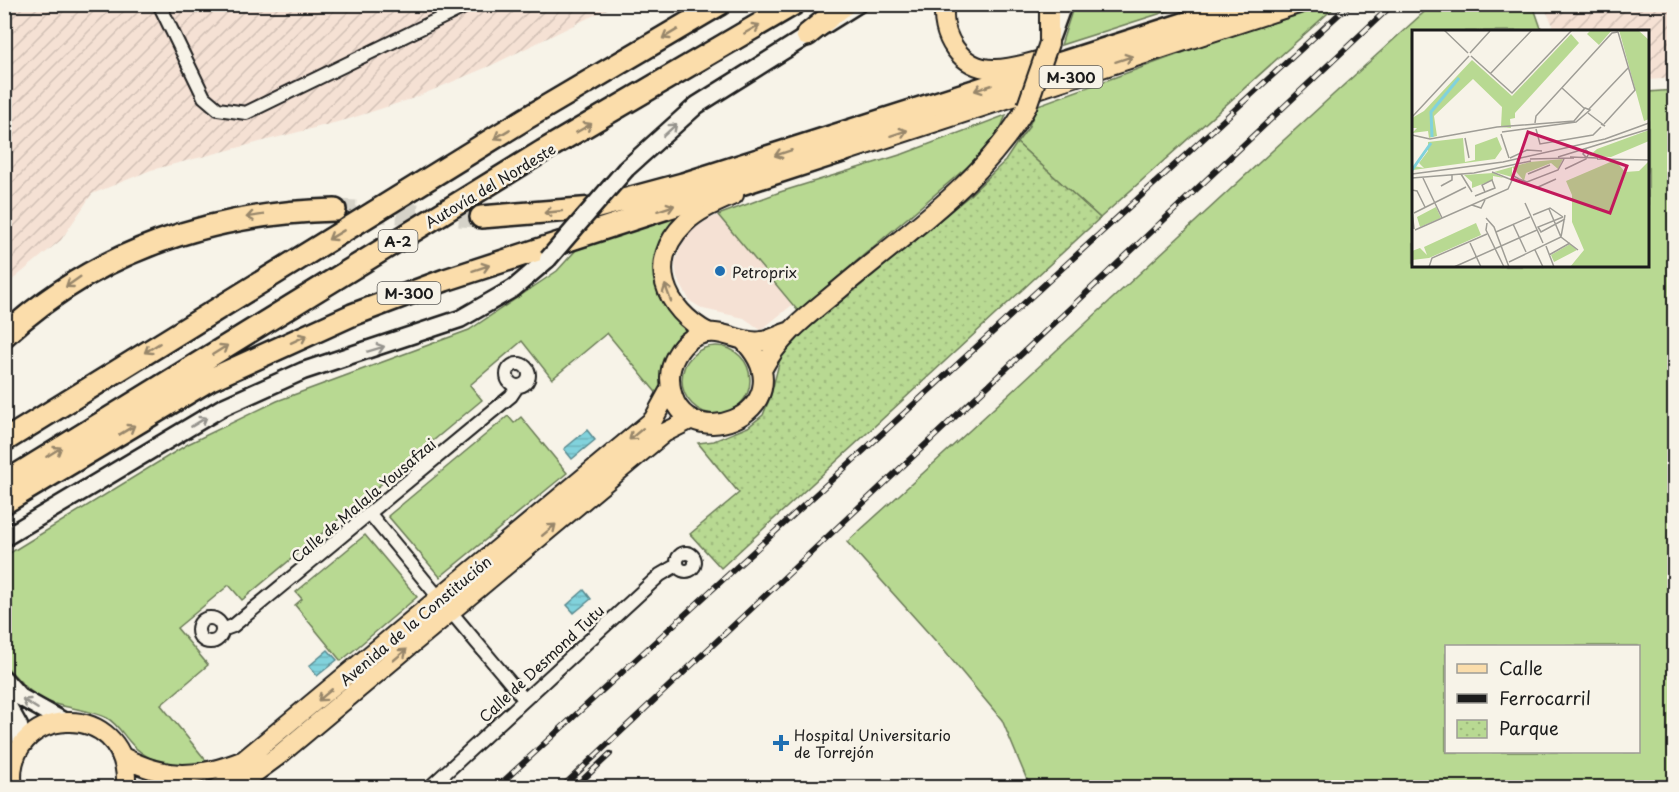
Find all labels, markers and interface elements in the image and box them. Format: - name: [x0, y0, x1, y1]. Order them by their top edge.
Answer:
- one-way arrow: [743, 23, 760, 35]
- one-way arrow: [662, 28, 679, 40]
- inset map: [1412, 30, 1649, 267]
- one-way arrow: [1114, 53, 1133, 64]
- road number: M-300: [1040, 66, 1102, 88]
- one-way arrow: [974, 84, 993, 95]
- one-way arrow: [575, 121, 592, 133]
- one-way arrow: [662, 123, 677, 137]
- one-way arrow: [889, 127, 908, 138]
- one-way arrow: [494, 128, 511, 140]
- street label: Autovía del Nordeste: [420, 137, 560, 233]
- one-way arrow: [773, 148, 792, 159]
- one-way arrow: [656, 202, 675, 213]
- one-way arrow: [544, 207, 564, 218]
- one-way arrow: [246, 211, 266, 222]
- one-way arrow: [328, 230, 345, 242]
- road number: A-2: [378, 230, 418, 252]
- place label: Petroprix: [732, 260, 797, 283]
- one-way arrow: [471, 262, 490, 273]
- marker: Petroprix: [713, 264, 727, 278]
- one-way arrow: [66, 276, 82, 288]
- road number: M-300: [378, 282, 440, 304]
- one-way arrow: [662, 284, 673, 303]
- one-way arrow: [290, 332, 308, 343]
- one-way arrow: [143, 342, 160, 355]
- one-way arrow: [366, 343, 385, 354]
- one-way arrow: [211, 344, 228, 356]
- one-way arrow: [190, 415, 207, 427]
- one-way arrow: [118, 423, 135, 435]
- one-way arrow: [628, 428, 644, 441]
- street label: Calle de Malala Yousafzai: [286, 432, 440, 568]
- one-way arrow: [45, 446, 62, 458]
- one-way arrow: [541, 523, 557, 536]
- street label: Avenida de la Constitución: [334, 550, 496, 690]
- street label: Calle de Desmond Tutu: [473, 599, 609, 727]
- legend: [1445, 645, 1640, 753]
- one-way arrow: [392, 648, 407, 662]
- text: Calle: [1499, 654, 1543, 681]
- text: Ferrocarril: [1499, 684, 1591, 711]
- one-way arrow: [318, 688, 334, 701]
- one-way arrow: [22, 698, 39, 710]
- text: Parque: [1499, 714, 1559, 741]
- place label: Hospital Universitario de Torrejón: [794, 723, 951, 763]
- marker: Hospital Universitario de Torrejón: [772, 734, 790, 752]

